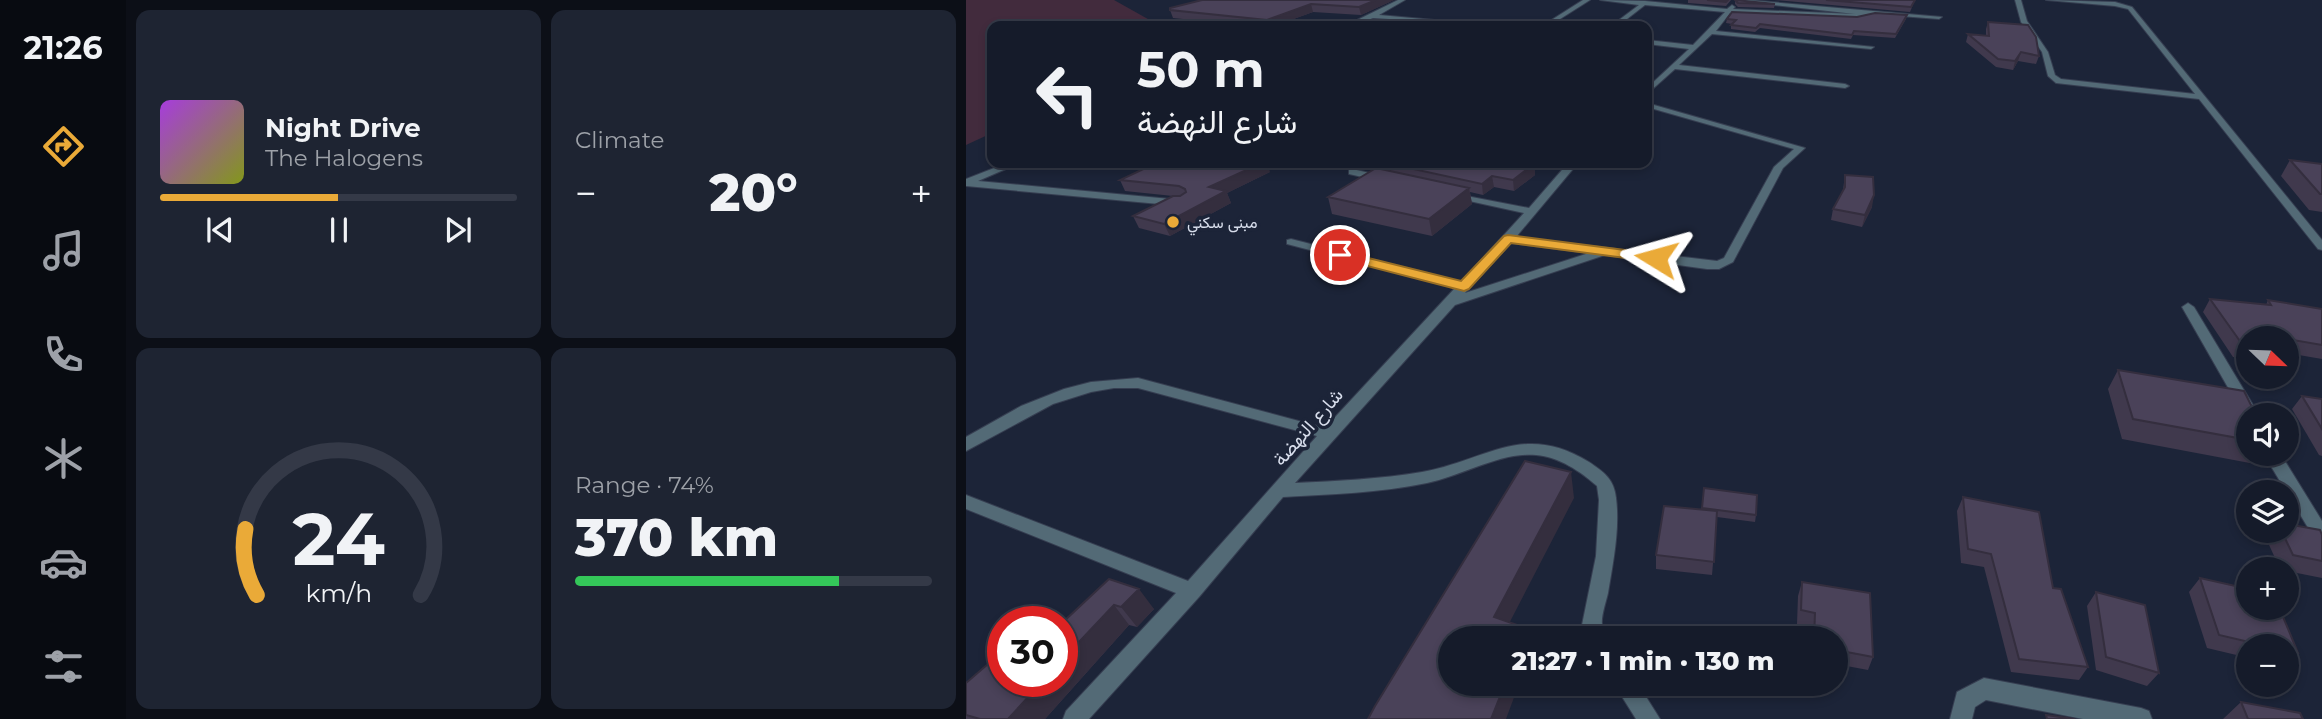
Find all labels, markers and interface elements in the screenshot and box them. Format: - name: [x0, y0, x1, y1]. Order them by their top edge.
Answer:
- text: 21:26: [23, 28, 103, 67]
- text: 50 m: [1137, 40, 1265, 99]
- icon: left: [1022, 49, 1113, 140]
- text: شارع النهضة: [1137, 102, 1297, 141]
- text: Night Drive: [265, 112, 421, 144]
- icon: directions: [39, 122, 88, 171]
- text: Climate: [575, 126, 664, 154]
- text: The Halogens: [265, 144, 423, 172]
- text: 20°: [709, 161, 798, 224]
- text: −: [575, 170, 597, 217]
- text: +: [910, 170, 932, 217]
- icon: previous: [201, 211, 239, 249]
- icon: pause: [320, 211, 358, 249]
- icon: next: [439, 211, 477, 249]
- place label: مبنى سكني: [1187, 213, 1258, 236]
- marker: مبنى سكني: [1165, 214, 1181, 230]
- position arrow: [1619, 221, 1693, 295]
- pin: [1310, 225, 1370, 285]
- icon: music: [39, 226, 88, 275]
- icon: arrive: [1321, 236, 1359, 274]
- north arrow: [2236, 326, 2300, 388]
- map controls: [2236, 326, 2299, 697]
- icon: phone: [39, 330, 88, 379]
- street label: شارع النهضة: [1268, 384, 1349, 471]
- button: sound: [2236, 403, 2299, 466]
- icon: climate: [39, 434, 88, 483]
- text: Range · 74%: [575, 471, 714, 499]
- button: layers: [2236, 480, 2299, 543]
- text: 24: [292, 495, 385, 583]
- text: 370 km: [575, 506, 778, 569]
- icon: car: [39, 538, 88, 587]
- button: +: [2236, 557, 2299, 620]
- text: km/h: [305, 577, 372, 607]
- speed limit sign: 30: [987, 606, 1078, 697]
- button: −: [2236, 634, 2299, 697]
- icon: filters: [39, 642, 88, 691]
- text: 21:27 · 1 min · 130 m: [1512, 645, 1774, 677]

